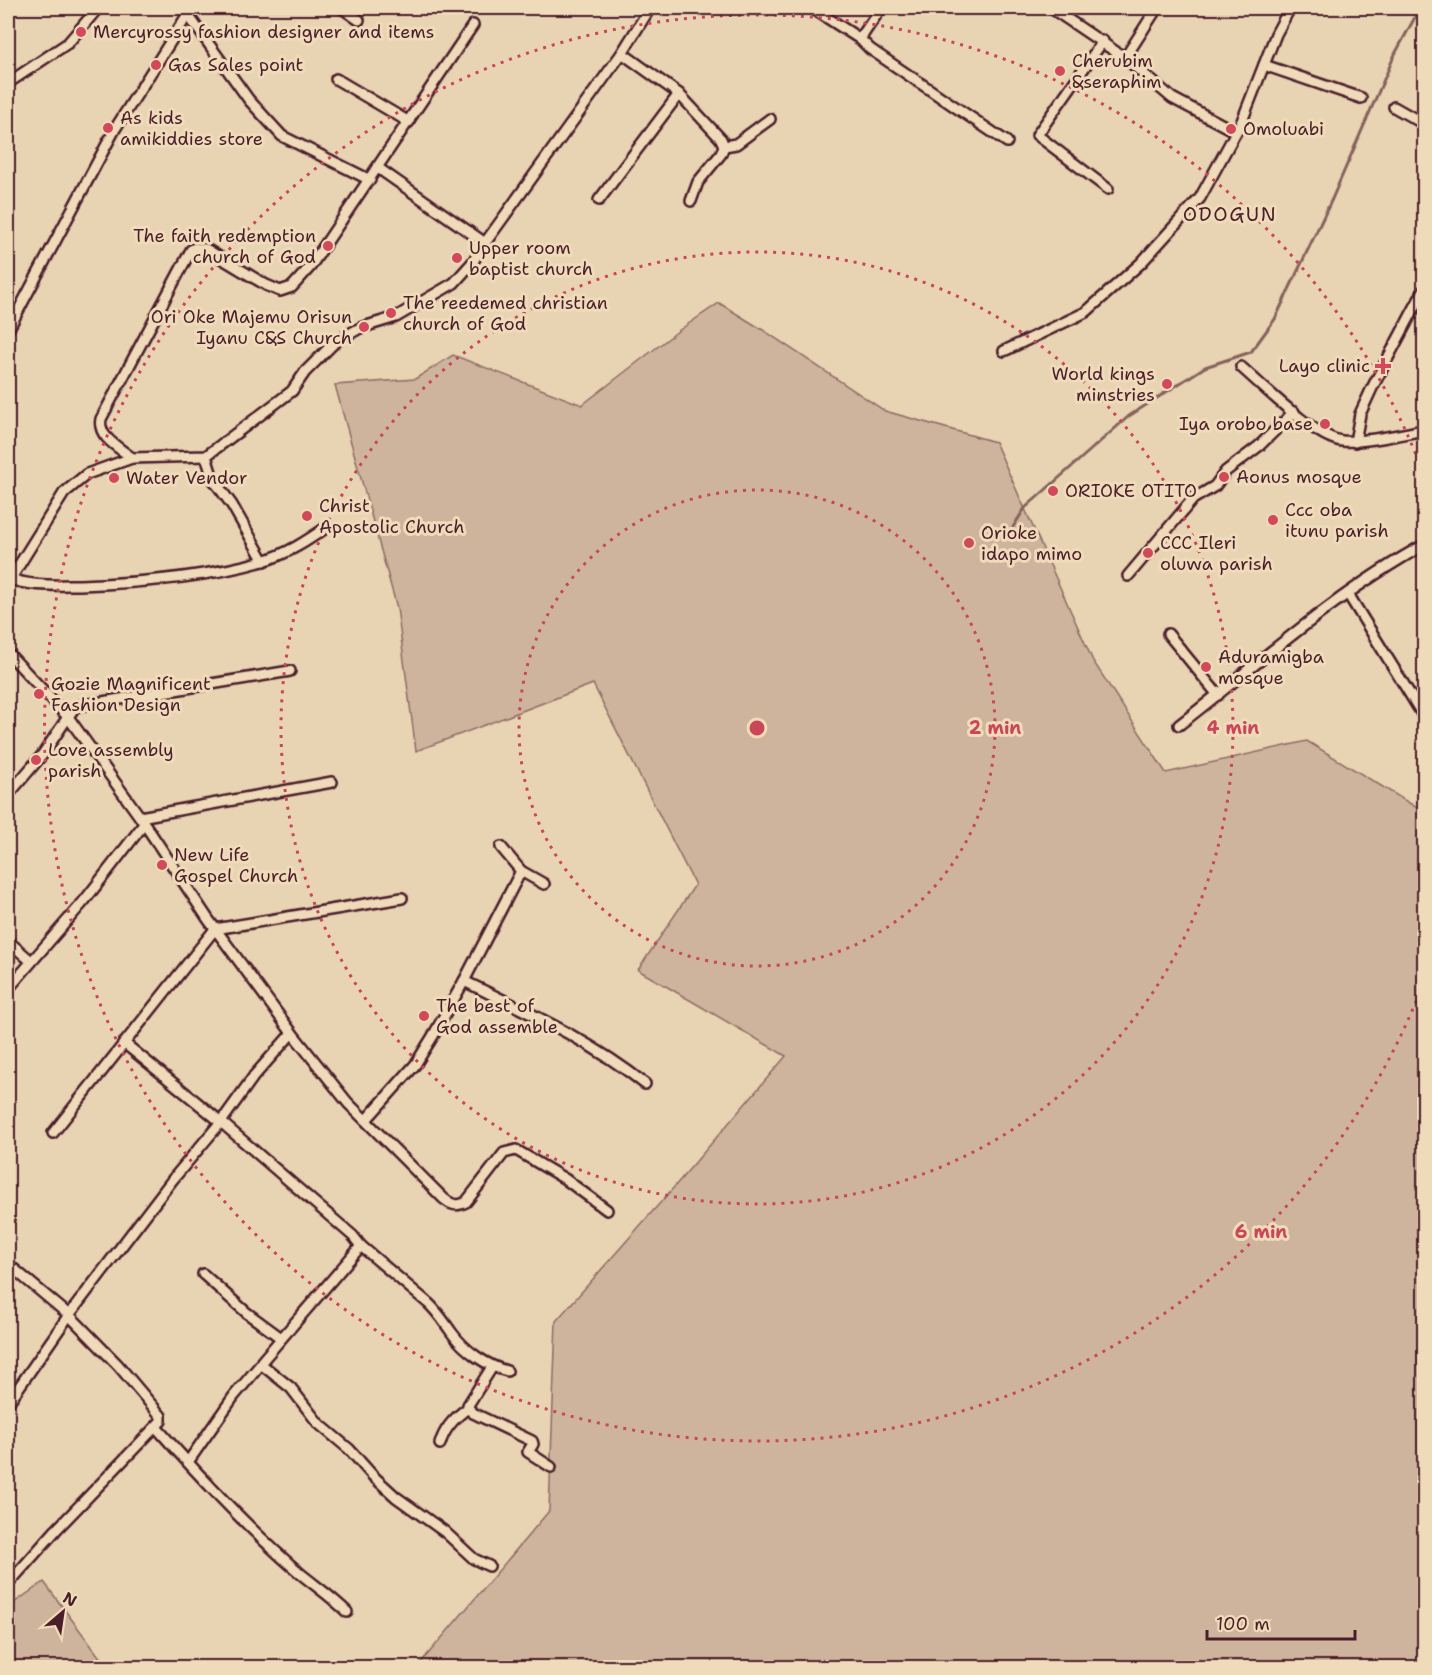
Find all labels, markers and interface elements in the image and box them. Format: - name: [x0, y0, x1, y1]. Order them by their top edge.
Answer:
- place label: Mercyrossy fashion designer and items: [93, 20, 434, 44]
- marker: Mercyrossy fashion designer and items: [74, 25, 88, 39]
- place label: Cherubim &seraphim: [1072, 49, 1162, 94]
- place label: Gas Sales point: [168, 53, 304, 77]
- marker: Gas Sales point: [149, 58, 163, 72]
- marker: Cherubim &seraphim: [1053, 64, 1067, 78]
- place label: As kids amikiddies store: [120, 106, 263, 151]
- place label: Omoluabi: [1243, 117, 1324, 141]
- marker: As kids amikiddies store: [101, 121, 115, 135]
- marker: Omoluabi: [1224, 122, 1238, 136]
- district label: ODOGUN: [1183, 201, 1277, 227]
- place label: The faith redemption church of God: [133, 224, 316, 269]
- place label: Upper room baptist church: [469, 236, 593, 281]
- marker: The faith redemption church of God: [321, 239, 335, 253]
- marker: Upper room baptist church: [450, 251, 464, 265]
- place label: The reedemed christian church of God: [403, 291, 608, 336]
- place label: Ori Oke Majemu Orisun Iyanu C&S Church: [151, 305, 352, 350]
- marker: The reedemed christian church of God: [384, 306, 398, 320]
- marker: Ori Oke Majemu Orisun Iyanu C&S Church: [357, 320, 371, 334]
- place label: Layo clinic: [1279, 354, 1370, 378]
- marker: Layo clinic: [1374, 357, 1392, 375]
- place label: World kings minstries: [1052, 362, 1155, 407]
- marker: World kings minstries: [1160, 377, 1174, 391]
- place label: Iya orobo base: [1179, 412, 1313, 436]
- marker: Iya orobo base: [1318, 417, 1332, 431]
- place label: Aonus mosque: [1236, 465, 1362, 489]
- place label: Water Vendor: [126, 466, 248, 490]
- marker: Aonus mosque: [1217, 470, 1231, 484]
- marker: Water Vendor: [107, 471, 121, 485]
- place label: ORIOKE OTITO: [1065, 479, 1197, 503]
- marker: ORIOKE OTITO: [1046, 484, 1060, 498]
- place label: Christ Apostolic Church: [319, 494, 464, 539]
- place label: Ccc oba itunu parish: [1285, 498, 1389, 543]
- marker: Christ Apostolic Church: [300, 509, 314, 523]
- marker: Ccc oba itunu parish: [1266, 513, 1280, 527]
- place label: Orioke idapo mimo: [981, 521, 1082, 566]
- place label: CCC Ileri oluwa parish: [1160, 531, 1273, 576]
- marker: Orioke idapo mimo: [962, 536, 976, 550]
- marker: CCC Ileri oluwa parish: [1141, 546, 1155, 560]
- place label: Aduramigba mosque: [1218, 645, 1324, 690]
- marker: Aduramigba mosque: [1199, 660, 1213, 674]
- place label: Gozie Magnificent Fashion Design: [51, 672, 211, 717]
- marker: Gozie Magnificent Fashion Design: [32, 687, 46, 701]
- text: 2 min: [969, 716, 1021, 740]
- text: 4 min: [1207, 716, 1259, 740]
- centre of rings: [747, 718, 767, 738]
- place label: Love assembly parish: [48, 738, 174, 783]
- marker: Love assembly parish: [29, 753, 43, 767]
- place label: New Life Gospel Church: [174, 843, 298, 888]
- marker: New Life Gospel Church: [155, 858, 169, 872]
- place label: The best of God assemble: [436, 994, 558, 1039]
- marker: The best of God assemble: [417, 1009, 431, 1023]
- text: 6 min: [1235, 1220, 1287, 1244]
- north arrow: [33, 1582, 93, 1642]
- text: N: [59, 1587, 81, 1612]
- scale bar: [1207, 1603, 1356, 1641]
- text: 100 m: [1216, 1612, 1270, 1636]

